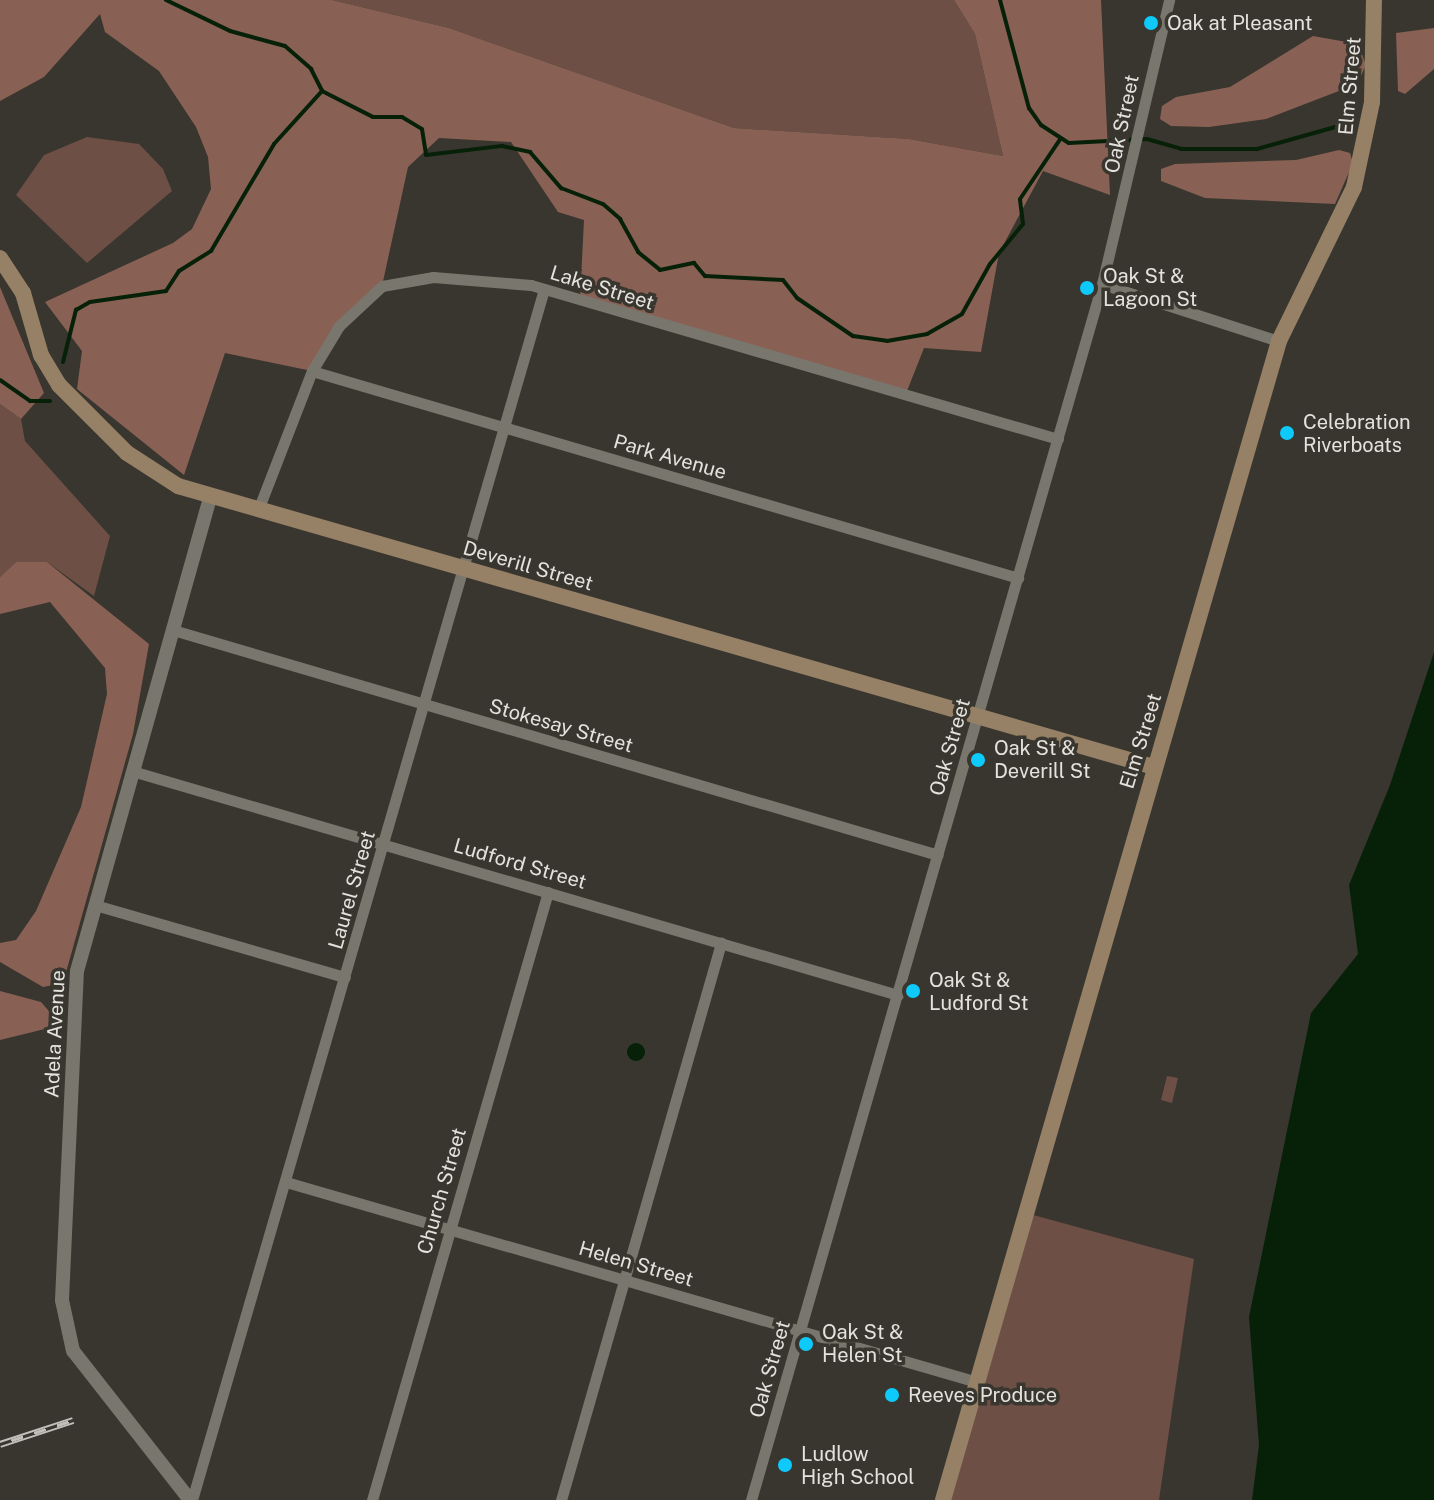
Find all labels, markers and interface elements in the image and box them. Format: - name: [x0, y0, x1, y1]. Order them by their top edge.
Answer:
- place label: Oak at Pleasant: [1167, 11, 1312, 35]
- marker: Oak at Pleasant: [1142, 14, 1160, 32]
- street label: Elm Street: [1334, 36, 1366, 136]
- street label: Oak Street: [1100, 73, 1144, 175]
- street label: Lake Street: [547, 261, 657, 315]
- place label: Oak St & Lagoon St: [1103, 264, 1197, 311]
- marker: Oak St & Lagoon St: [1078, 279, 1096, 297]
- place label: Celebration Riverboats: [1303, 410, 1411, 457]
- marker: Celebration Riverboats: [1278, 424, 1296, 442]
- street label: Park Avenue: [611, 429, 729, 485]
- street label: Deverill Street: [460, 536, 596, 596]
- street label: Elm Street: [1115, 690, 1167, 792]
- street label: Stokesay Street: [486, 694, 636, 758]
- street label: Oak Street: [925, 696, 975, 798]
- place label: Oak St & Deverill St: [994, 736, 1091, 783]
- marker: Oak St & Deverill St: [969, 751, 987, 769]
- street label: Laurel Street: [324, 828, 380, 952]
- street label: Ludford Street: [451, 834, 589, 894]
- place label: Oak St & Ludford St: [929, 968, 1028, 1015]
- street label: Adela Avenue: [40, 970, 70, 1098]
- marker: Oak St & Ludford St: [904, 982, 922, 1000]
- street label: Church Street: [413, 1125, 471, 1257]
- street label: Helen Street: [576, 1236, 696, 1292]
- street label: Oak Street: [745, 1318, 795, 1420]
- place label: Oak St & Helen St: [822, 1320, 903, 1367]
- marker: Oak St & Helen St: [797, 1335, 815, 1353]
- place label: Reeves Produce: [908, 1383, 1057, 1407]
- marker: Reeves Produce: [883, 1386, 901, 1404]
- place label: Ludlow High School: [801, 1442, 914, 1489]
- marker: Ludlow High School: [776, 1456, 794, 1474]

